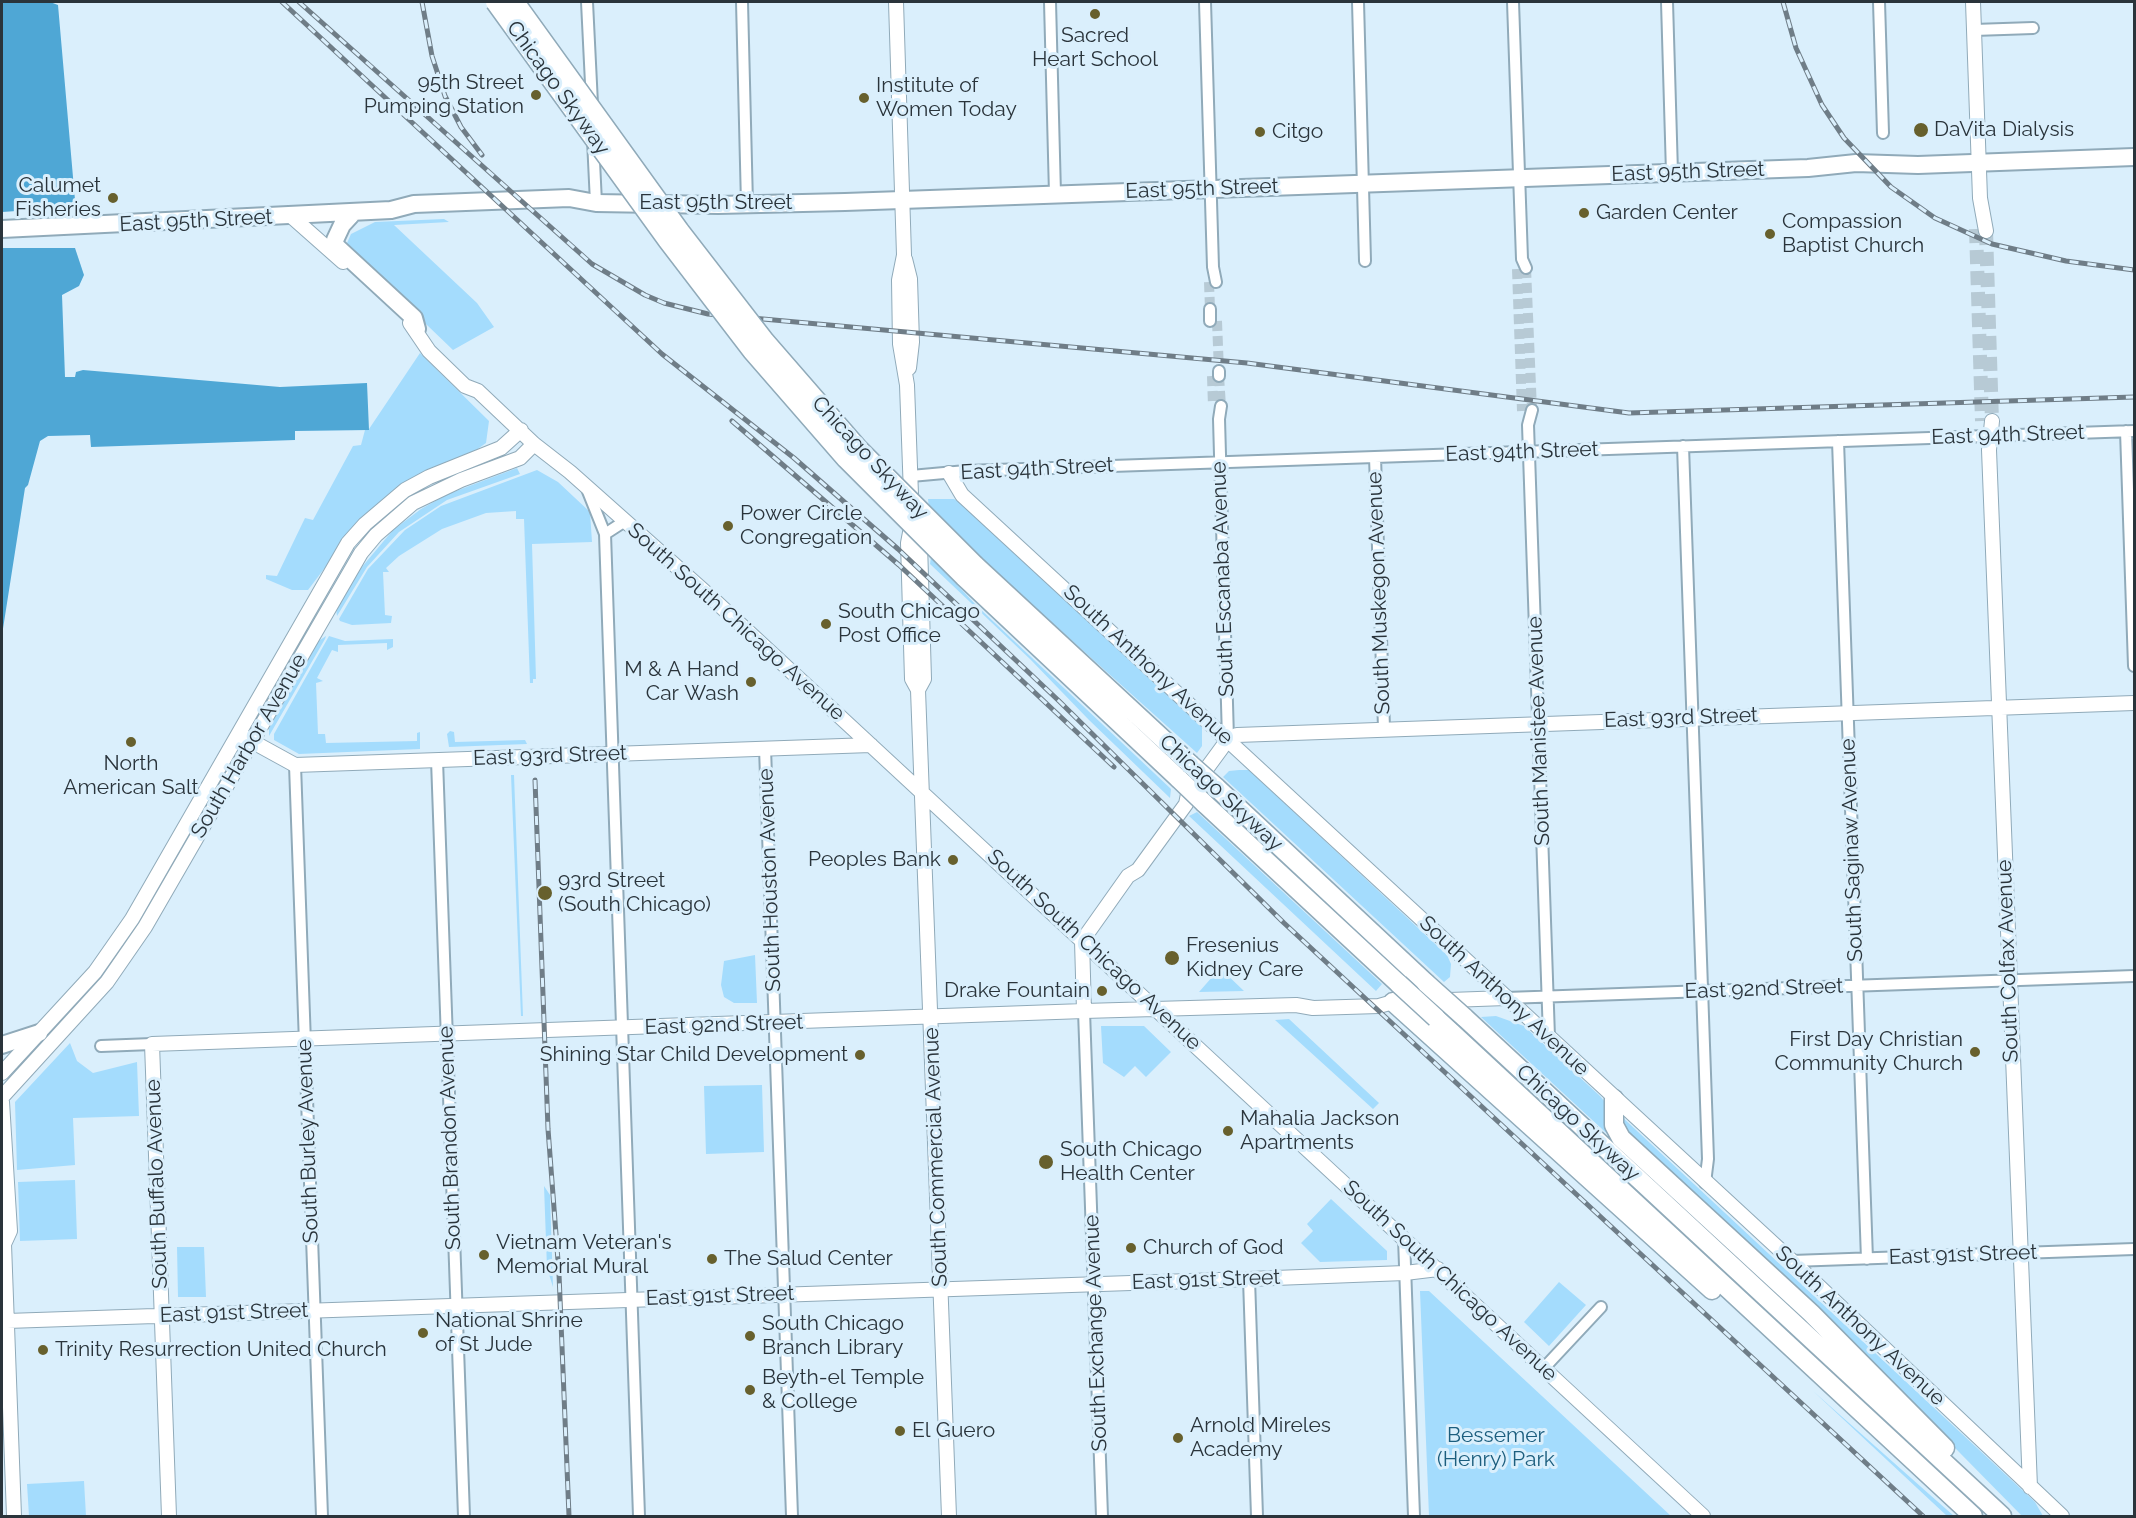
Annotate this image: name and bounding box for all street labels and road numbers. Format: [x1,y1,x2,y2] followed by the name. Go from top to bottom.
[501,16,615,160] street label: Chicago Skyway
[1611,157,1765,187] street label: East 95th Street
[1125,174,1279,204] street label: East 95th Street
[639,190,793,216] street label: East 95th Street
[119,204,273,238] street label: East 95th Street
[806,391,934,525] street label: Chicago Skyway
[1931,420,2085,450] street label: East 94th Street
[1445,437,1599,467] street label: East 94th Street
[960,452,1114,486] street label: East 94th Street
[1206,461,1240,697] street label: South Escanaba Avenue
[1362,471,1396,715] street label: South Muskegon Avenue
[622,518,850,726] street label: South South Chicago Avenue
[1058,580,1238,750] street label: South Anthony Avenue
[1522,616,1556,846] street label: South Manistee Avenue
[186,649,312,843] street label: South Harbor Avenue
[1604,703,1758,733] street label: East 93rd Street
[1154,729,1288,857] street label: Chicago Skyway
[1836,738,1868,962] street label: South Saginaw Avenue
[473,741,627,771] street label: East 93rd Street
[754,768,786,992] street label: South Houston Avenue
[982,844,1206,1056] street label: South South Chicago Avenue
[1992,859,2024,1063] street label: South Colfax Avenue
[1414,911,1594,1081] street label: South Anthony Avenue
[1684,974,1844,1004] street label: East 92nd Street
[644,1010,804,1040] street label: East 92nd Street
[433,1026,467,1250] street label: South Brandon Avenue
[919,1027,953,1287] street label: South Commercial Avenue
[292,1038,324,1244] street label: South Burley Avenue
[1511,1059,1645,1187] street label: Chicago Skyway
[141,1079,173,1289] street label: South Buffalo Avenue
[1338,1175,1562,1387] street label: South South Chicago Avenue
[1079,1214,1113,1452] street label: South Exchange Avenue
[1888,1240,2038,1270] street label: East 91st Street
[1770,1241,1950,1411] street label: South Anthony Avenue
[1131,1265,1281,1295] street label: East 91st Street
[645,1281,795,1311] street label: East 91st Street
[159,1298,309,1328] street label: East 91st Street

